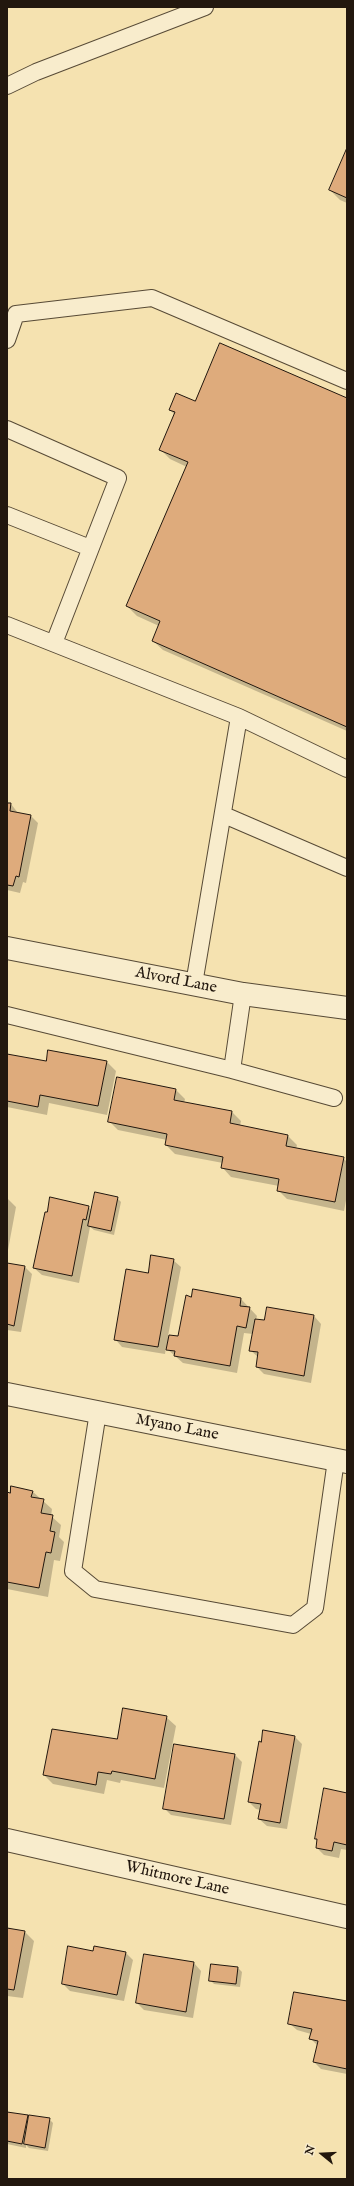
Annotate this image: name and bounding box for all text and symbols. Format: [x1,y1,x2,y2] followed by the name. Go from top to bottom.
[134,964,218,998] street label: Alvord Lane
[134,1411,220,1445] street label: Myano Lane
[123,1858,231,1900] street label: Whitmore Lane
[302,2134,342,2174] north arrow
[302,2144,319,2157] text: N

